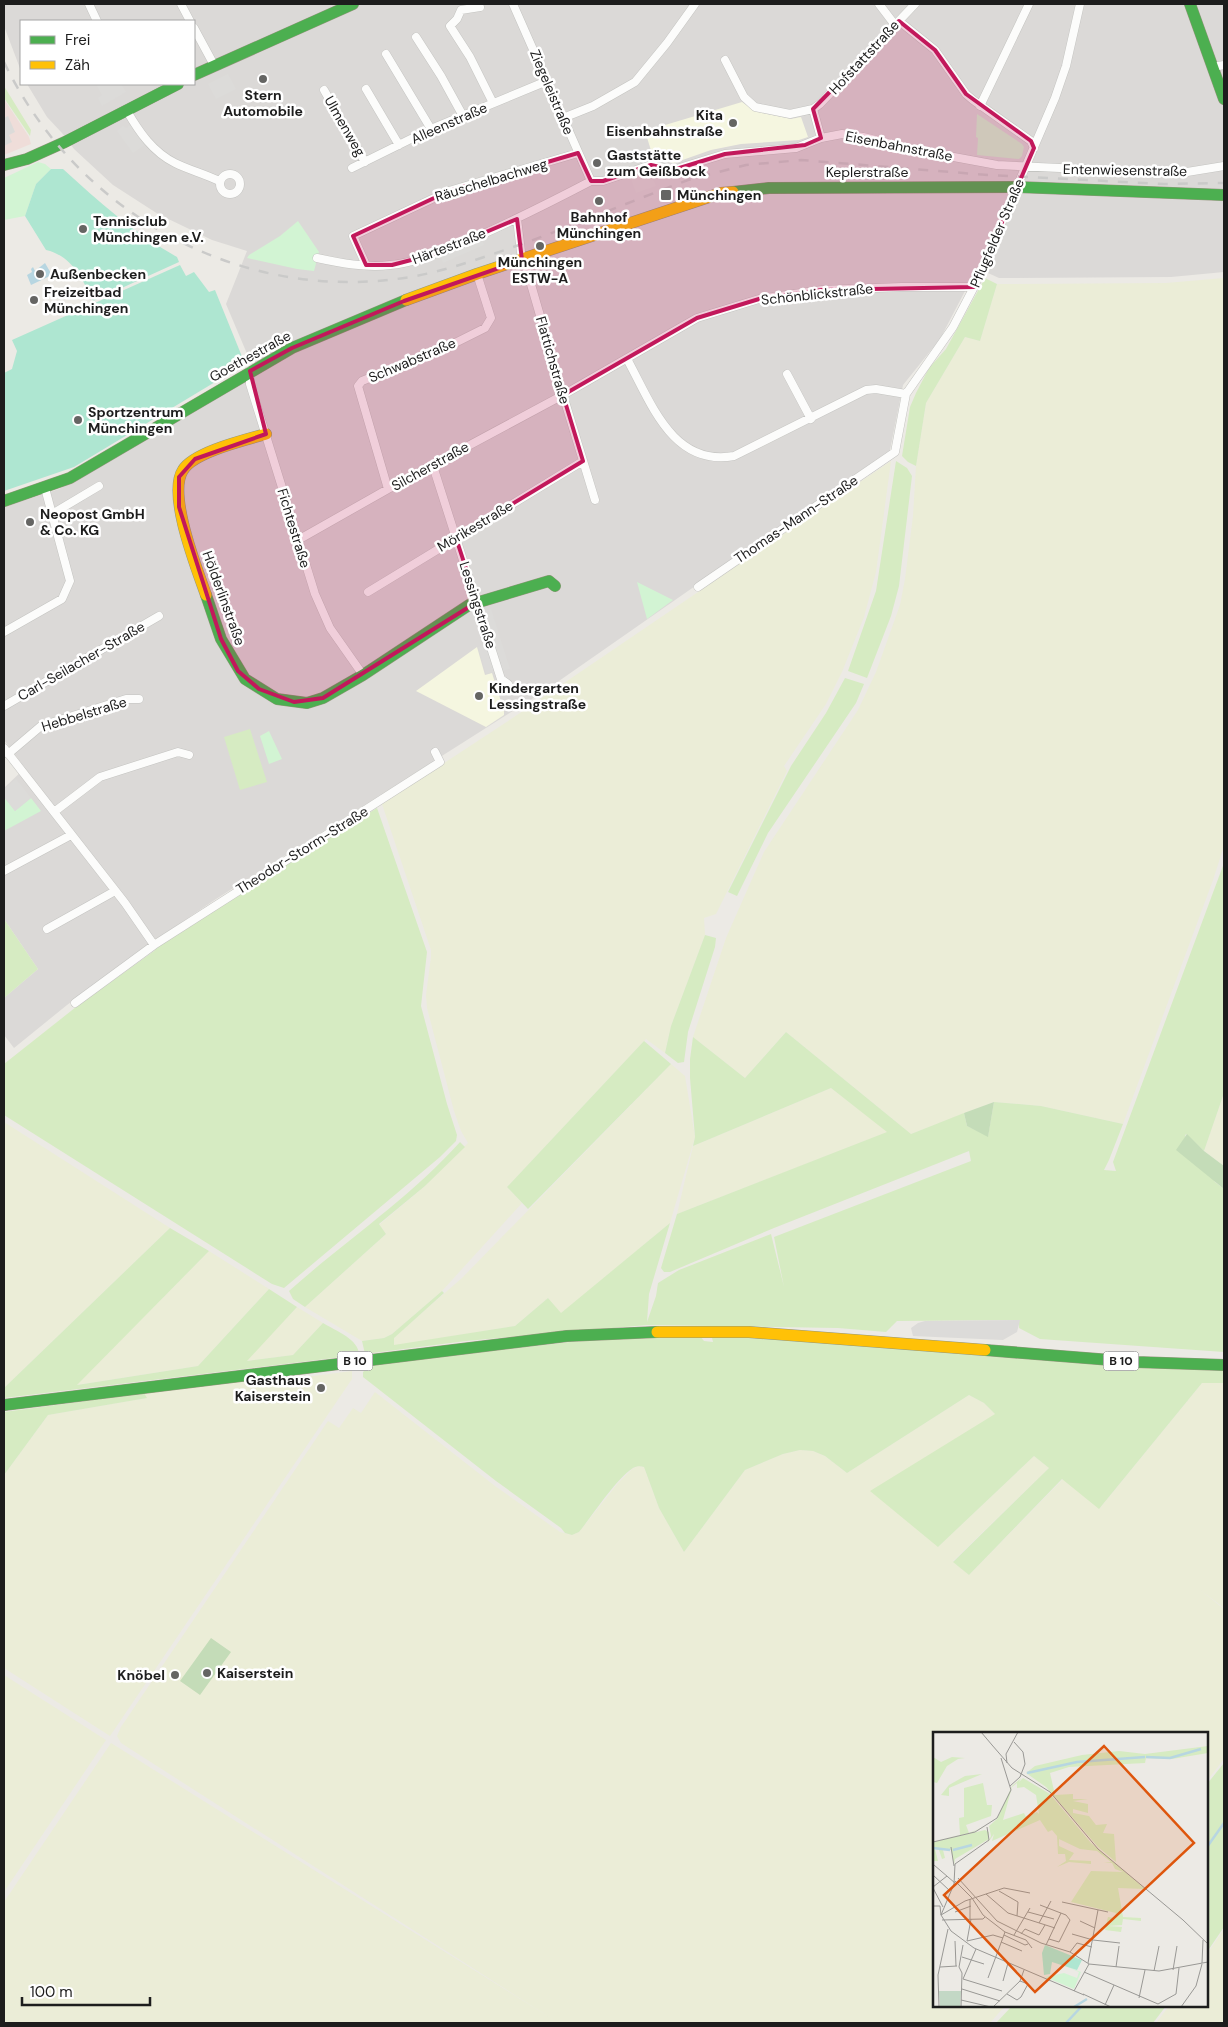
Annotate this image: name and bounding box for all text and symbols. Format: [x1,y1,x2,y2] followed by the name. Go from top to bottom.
[825,16,903,98] street label: Hofstattstraße
[20,20,195,85] legend
[65,30,90,50] text: Frei
[526,47,578,137] street label: Ziegeleistraße
[65,55,90,75] text: Zäh
[257,73,269,85] marker: Stern Automobile
[223,86,303,120] place label: Stern Automobile
[320,93,370,160] street label: Ulmenweg
[408,98,490,148] street label: Alleenstraße
[606,106,723,140] place label: Kita Eisenbahnstraße
[727,117,739,129] marker: Kita Eisenbahnstraße
[844,127,954,165] street label: Eisenbahnstraße
[607,146,706,180] place label: Gaststätte zum Geißbock
[433,154,550,206] street label: Räuschelbachweg
[591,157,603,169] marker: Gaststätte zum Geißbock
[1063,160,1187,180] street label: Entenwiesenstraße
[826,163,908,181] street label: Keplerstraße
[966,176,1028,290] street label: Pflugfelder Straße
[677,186,761,204] place label: Münchingen
[659,188,673,202] marker: Münchingen
[593,195,605,207] marker: Bahnhof Münchingen
[557,208,641,242] place label: Bahnhof Münchingen
[93,212,204,246] place label: Tennisclub Münchingen e.V.
[77,223,89,235] marker: Tennisclub Münchingen e.V.
[410,224,488,268] street label: Härtestraße
[534,240,546,252] marker: Münchingen ESTW-A
[498,253,582,287] place label: Münchingen ESTW-A
[50,265,146,283] place label: Außenbecken
[34,268,46,280] marker: Außenbecken
[760,279,874,309] street label: Schönblickstraße
[44,283,128,317] place label: Freizeitbad Münchingen
[28,294,40,306] marker: Freizeitbad Münchingen
[532,314,574,406] street label: Flattichstraße
[206,326,294,386] street label: Goethestraße
[366,334,458,386] street label: Schwabstraße
[88,403,183,437] place label: Sportzentrum Münchingen
[72,414,84,426] marker: Sportzentrum Münchingen
[388,437,472,495] street label: Silcherstraße
[731,471,861,567] street label: Thomas-Mann-Straße
[273,486,315,570] street label: Fichtestraße
[434,496,516,556] street label: Mörikestraße
[40,505,145,539] place label: Neopost GmbH & Co. KG
[24,516,36,528] marker: Neopost GmbH & Co. KG
[199,548,249,648] street label: Hölderlinstraße
[455,559,501,651] street label: Lessingstraße
[14,617,148,705] street label: Carl-Seilacher-Straße
[489,679,586,713] place label: Kindergarten Lessingstraße
[473,690,485,702] marker: Kindergarten Lessingstraße
[39,693,129,735] street label: Hebbelstraße
[233,802,371,898] street label: Theodor-Storm-Straße
[338,1352,372,1370] road number: B 10
[1104,1352,1138,1370] road number: B 10
[235,1371,311,1405] place label: Gasthaus Kaiserstein
[315,1382,327,1394] marker: Gasthaus Kaiserstein
[217,1664,293,1682] place label: Kaiserstein
[117,1666,165,1684] place label: Knöbel
[201,1667,213,1679] marker: Kaiserstein
[169,1669,181,1681] marker: Knöbel
[933,1732,1208,2007] inset map
[22,1974,150,2006] scale bar
[30,1982,73,2002] text: 100 m

